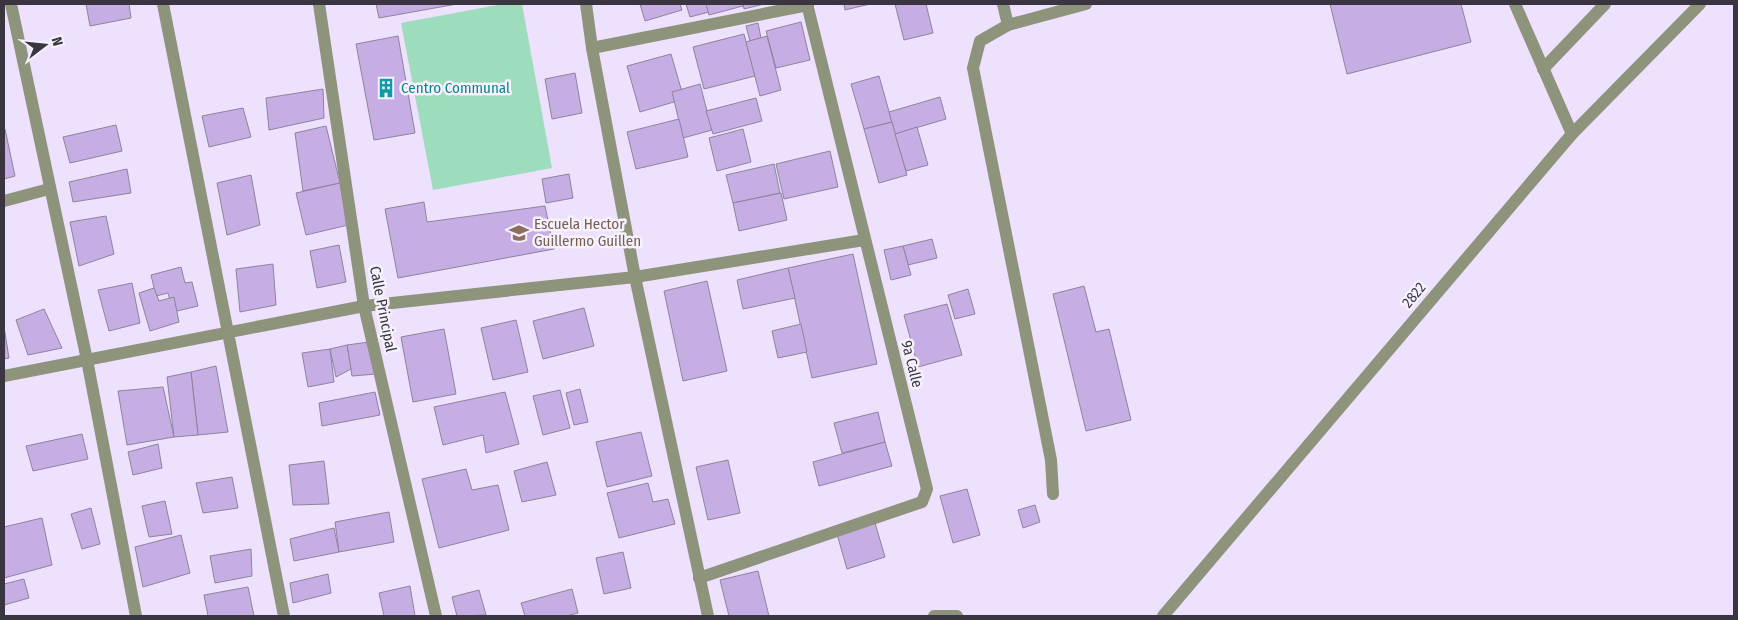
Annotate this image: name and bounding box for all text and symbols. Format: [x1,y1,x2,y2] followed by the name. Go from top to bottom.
[20,20,70,70] north arrow
[48,35,66,48] text: N
[375,77,397,99] building icon: Centro Communal
[401,79,510,97] place label: Centro Communal
[534,215,641,250] place label: Escuela Hector Guillermo Guillen
[508,222,530,244] school or university icon: Escuela Hector Guillermo Guillen
[366,265,400,354] street label: Calle Principal
[1398,278,1430,311] street label: 2822
[897,339,927,389] street label: 9a Calle

